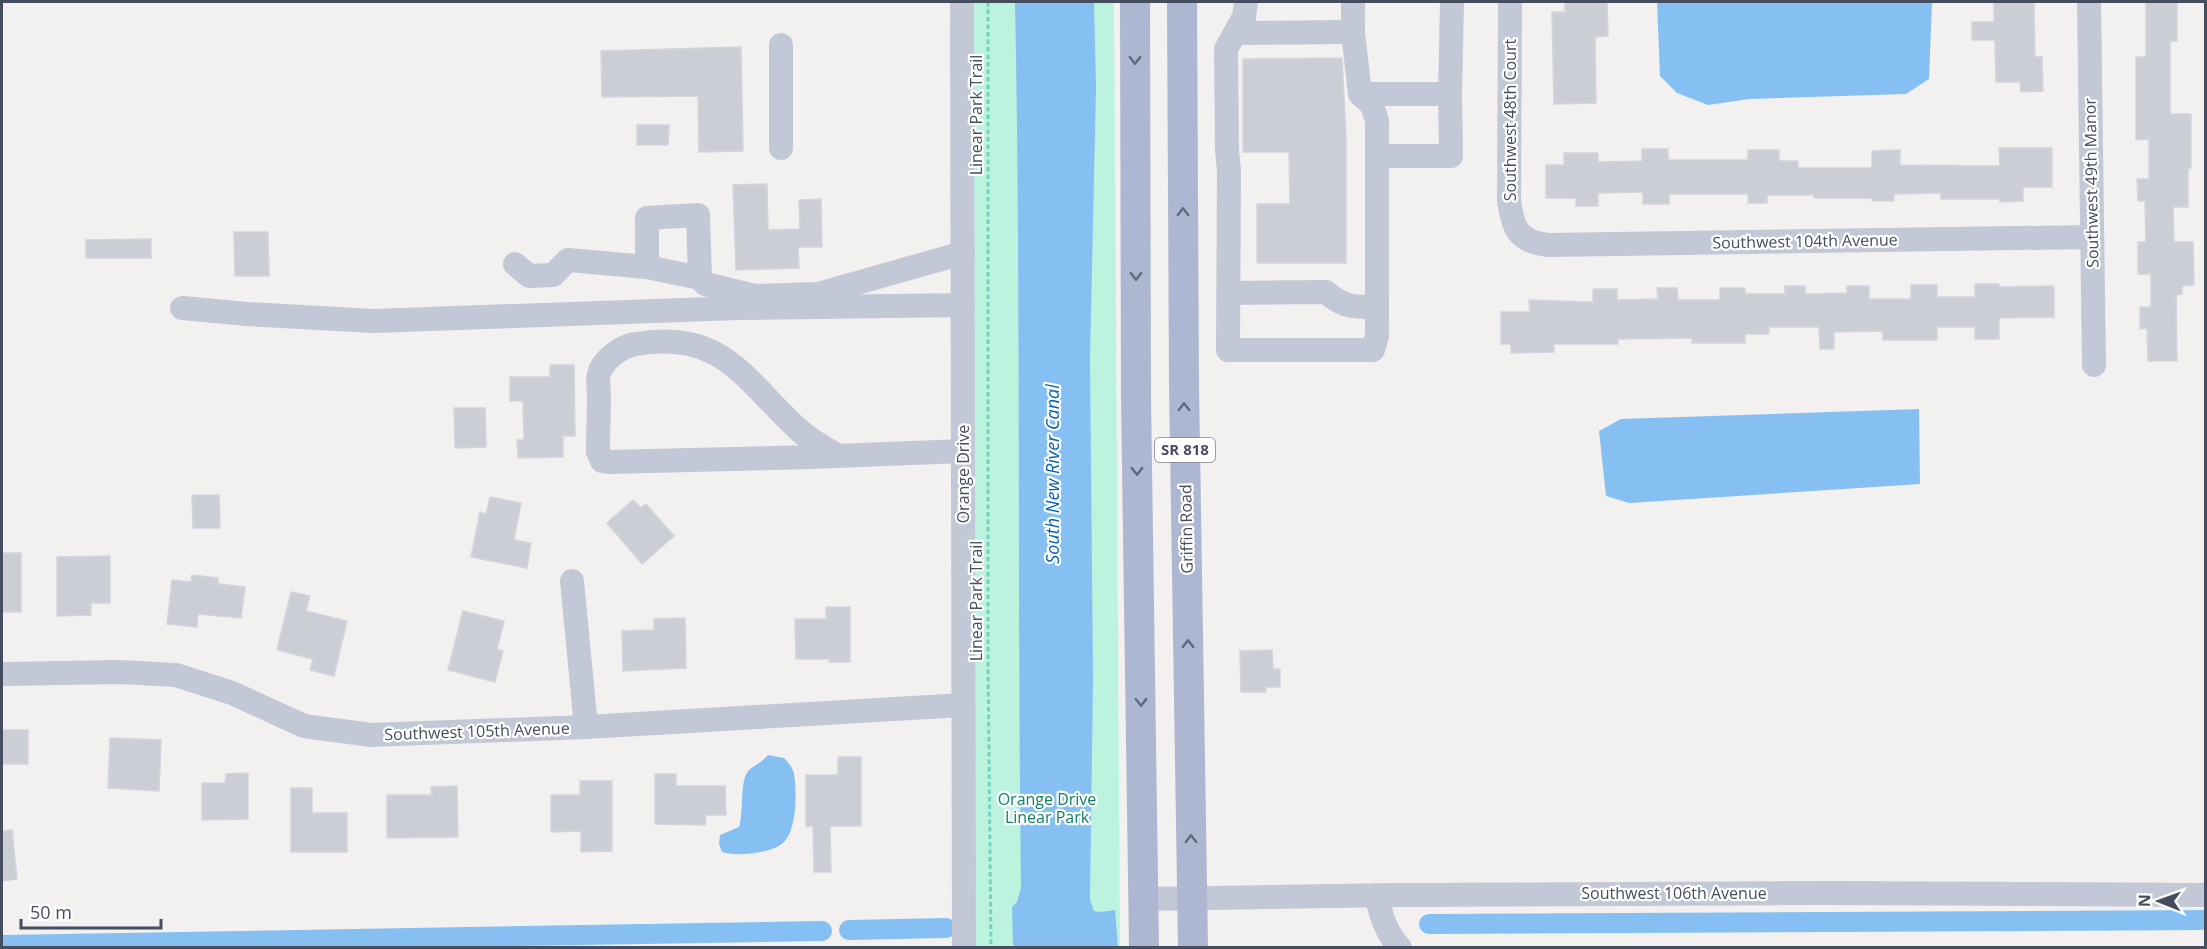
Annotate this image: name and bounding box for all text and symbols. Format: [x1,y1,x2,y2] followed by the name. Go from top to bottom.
[1499,39,1521,201] street label: Southwest 48th Court
[965,55,987,175] street label: Linear Park Trail
[1129,55,1141,64] one-way arrow
[2079,97,2103,268] street label: Southwest 49th Manor
[1177,208,1189,217] one-way arrow
[1712,228,1898,254] street label: Southwest 104th Avenue
[1130,271,1142,280] one-way arrow
[1040,384,1064,564] water label: South New River Canal
[1178,403,1190,412] one-way arrow
[952,425,974,523] street label: Orange Drive
[1155,438,1215,462] road number: SR 818
[1131,466,1144,475] one-way arrow
[1174,484,1198,574] street label: Griffin Road
[965,541,987,661] street label: Linear Park Trail
[1182,640,1194,649] one-way arrow
[1134,697,1147,706] one-way arrow
[384,717,570,745] street label: Southwest 105th Avenue
[998,788,1096,828] park label: Orange Drive Linear Park
[1185,835,1198,844] one-way arrow
[2129,871,2189,931] north arrow
[1581,882,1767,904] street label: Southwest 106th Avenue
[21,892,160,930] scale bar
[2133,894,2155,907] text: N
[30,900,72,924] text: 50 m

